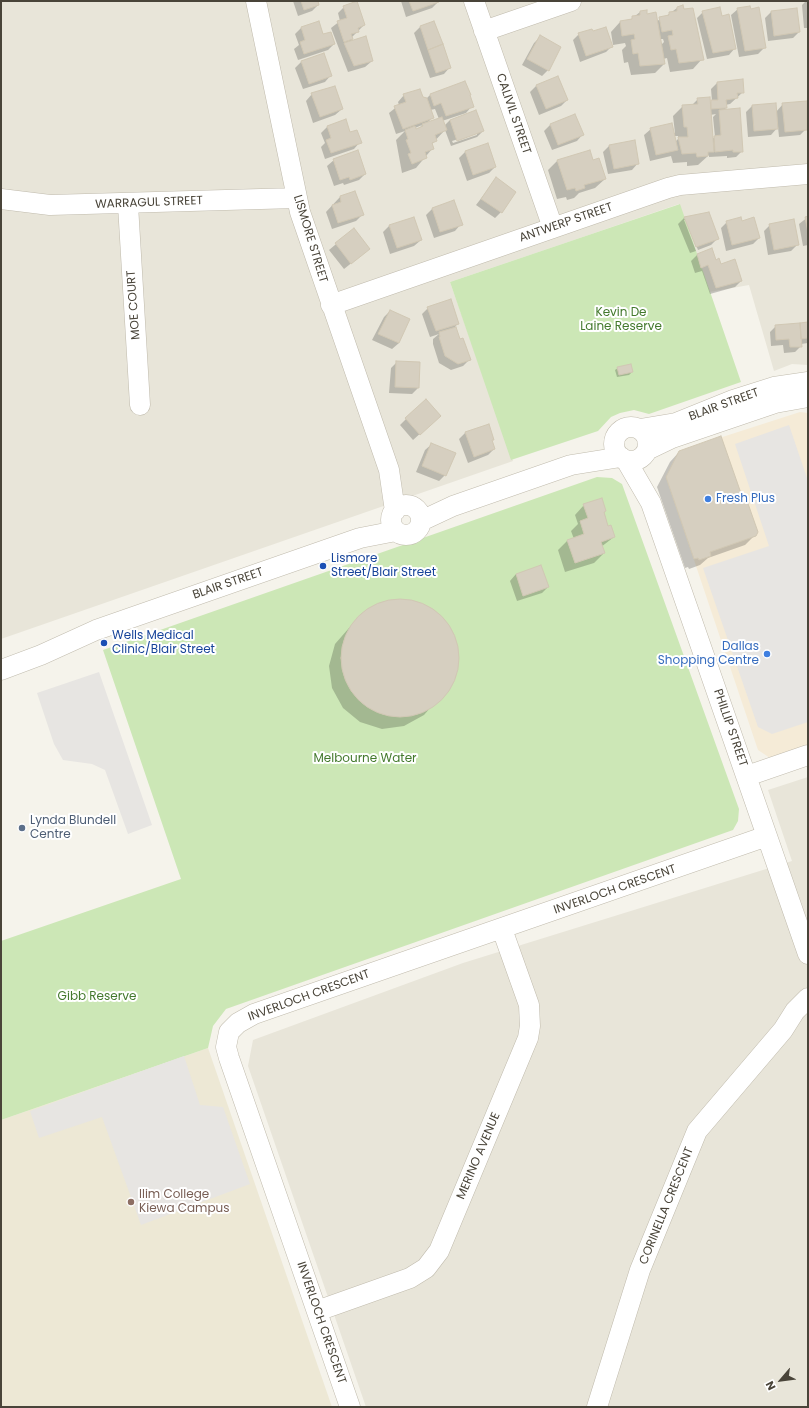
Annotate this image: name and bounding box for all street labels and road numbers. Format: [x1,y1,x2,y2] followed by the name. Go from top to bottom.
[492,72,534,156] street label: CALIVIL STREET
[290,193,330,285] street label: LISMORE STREET
[95,194,203,212] street label: WARRAGUL STREET
[517,200,615,246] street label: ANTWERP STREET
[124,270,144,340] street label: MOE COURT
[687,386,761,424] street label: BLAIR STREET
[191,565,265,603] street label: BLAIR STREET
[710,687,750,769] street label: PHILLIP STREET
[552,862,678,918] street label: INVERLOCH CRESCENT
[246,967,372,1025] street label: INVERLOCH CRESCENT
[454,1110,504,1202] street label: MERINO AVENUE
[637,1145,697,1267] street label: CORINELLA CRESCENT
[293,1260,349,1386] street label: INVERLOCH CRESCENT

